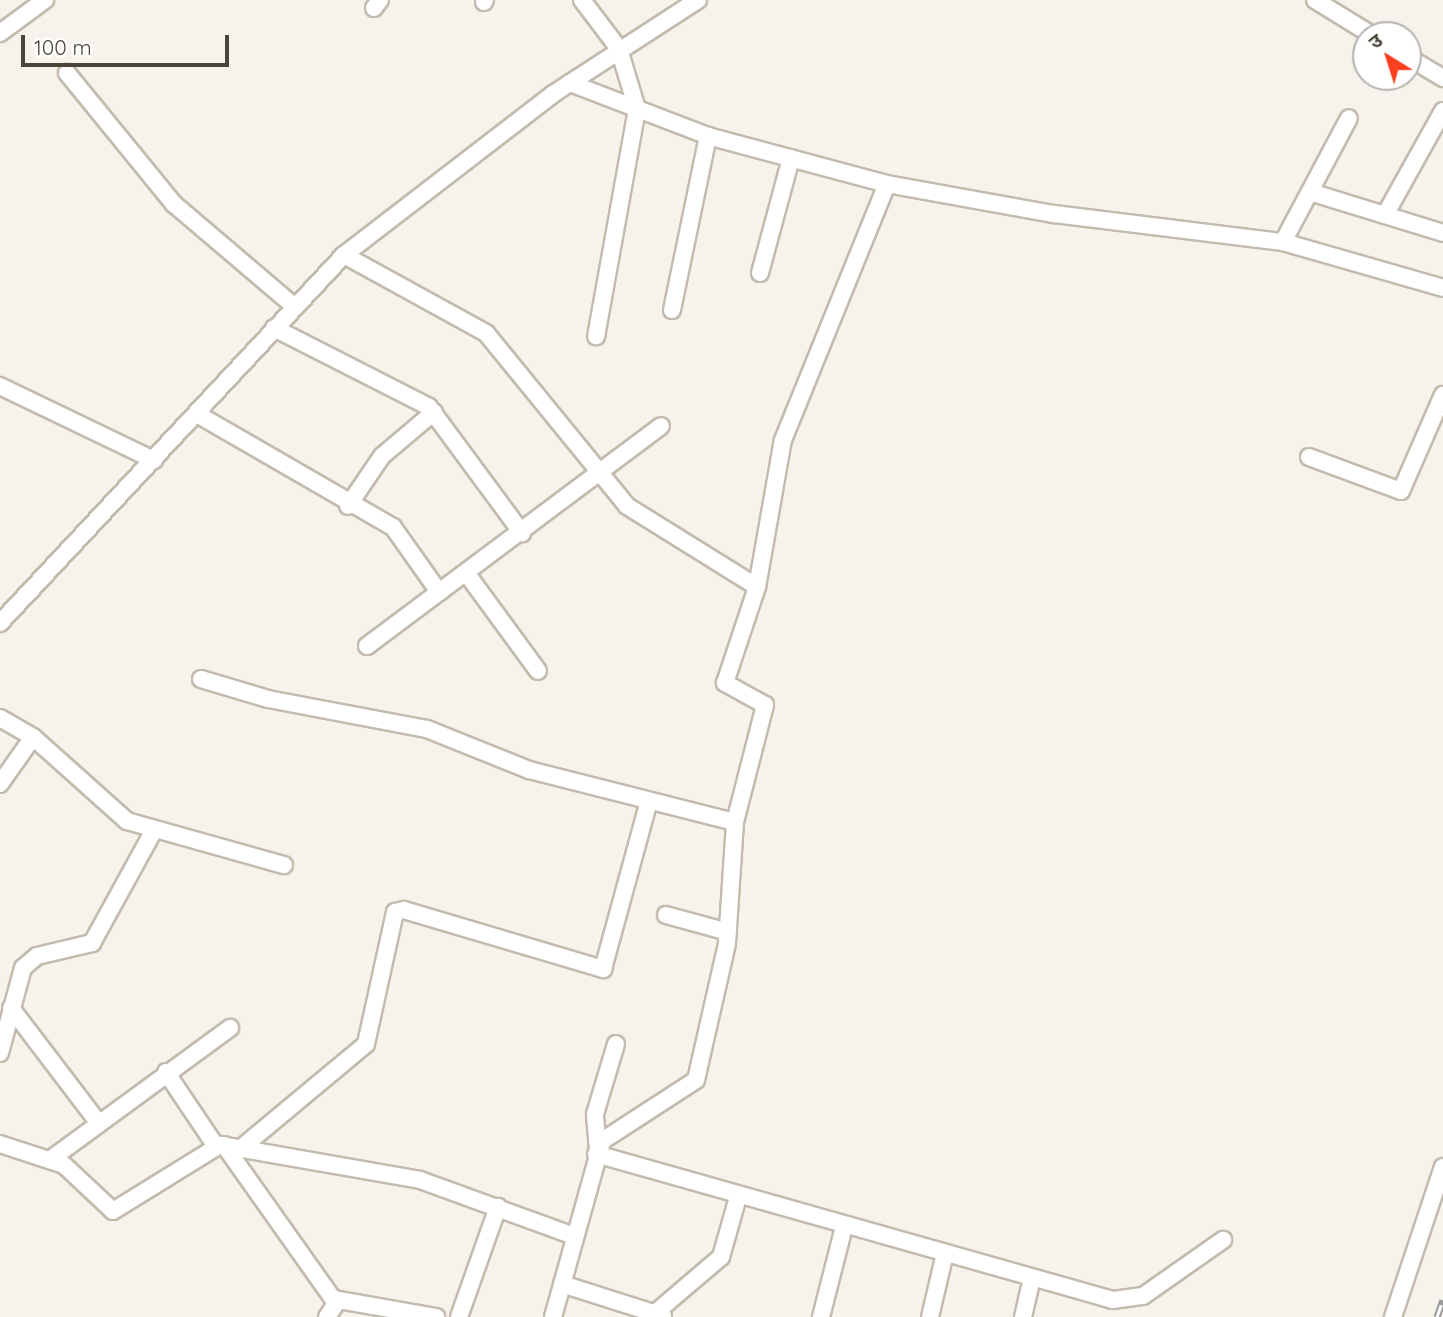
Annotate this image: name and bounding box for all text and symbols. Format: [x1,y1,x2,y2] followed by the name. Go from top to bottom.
[24,21,233,65] scale bar
[1352,21,1422,91] north arrow
[1364,28,1387,54] text: उ
[34,34,92,60] text: 100 m

